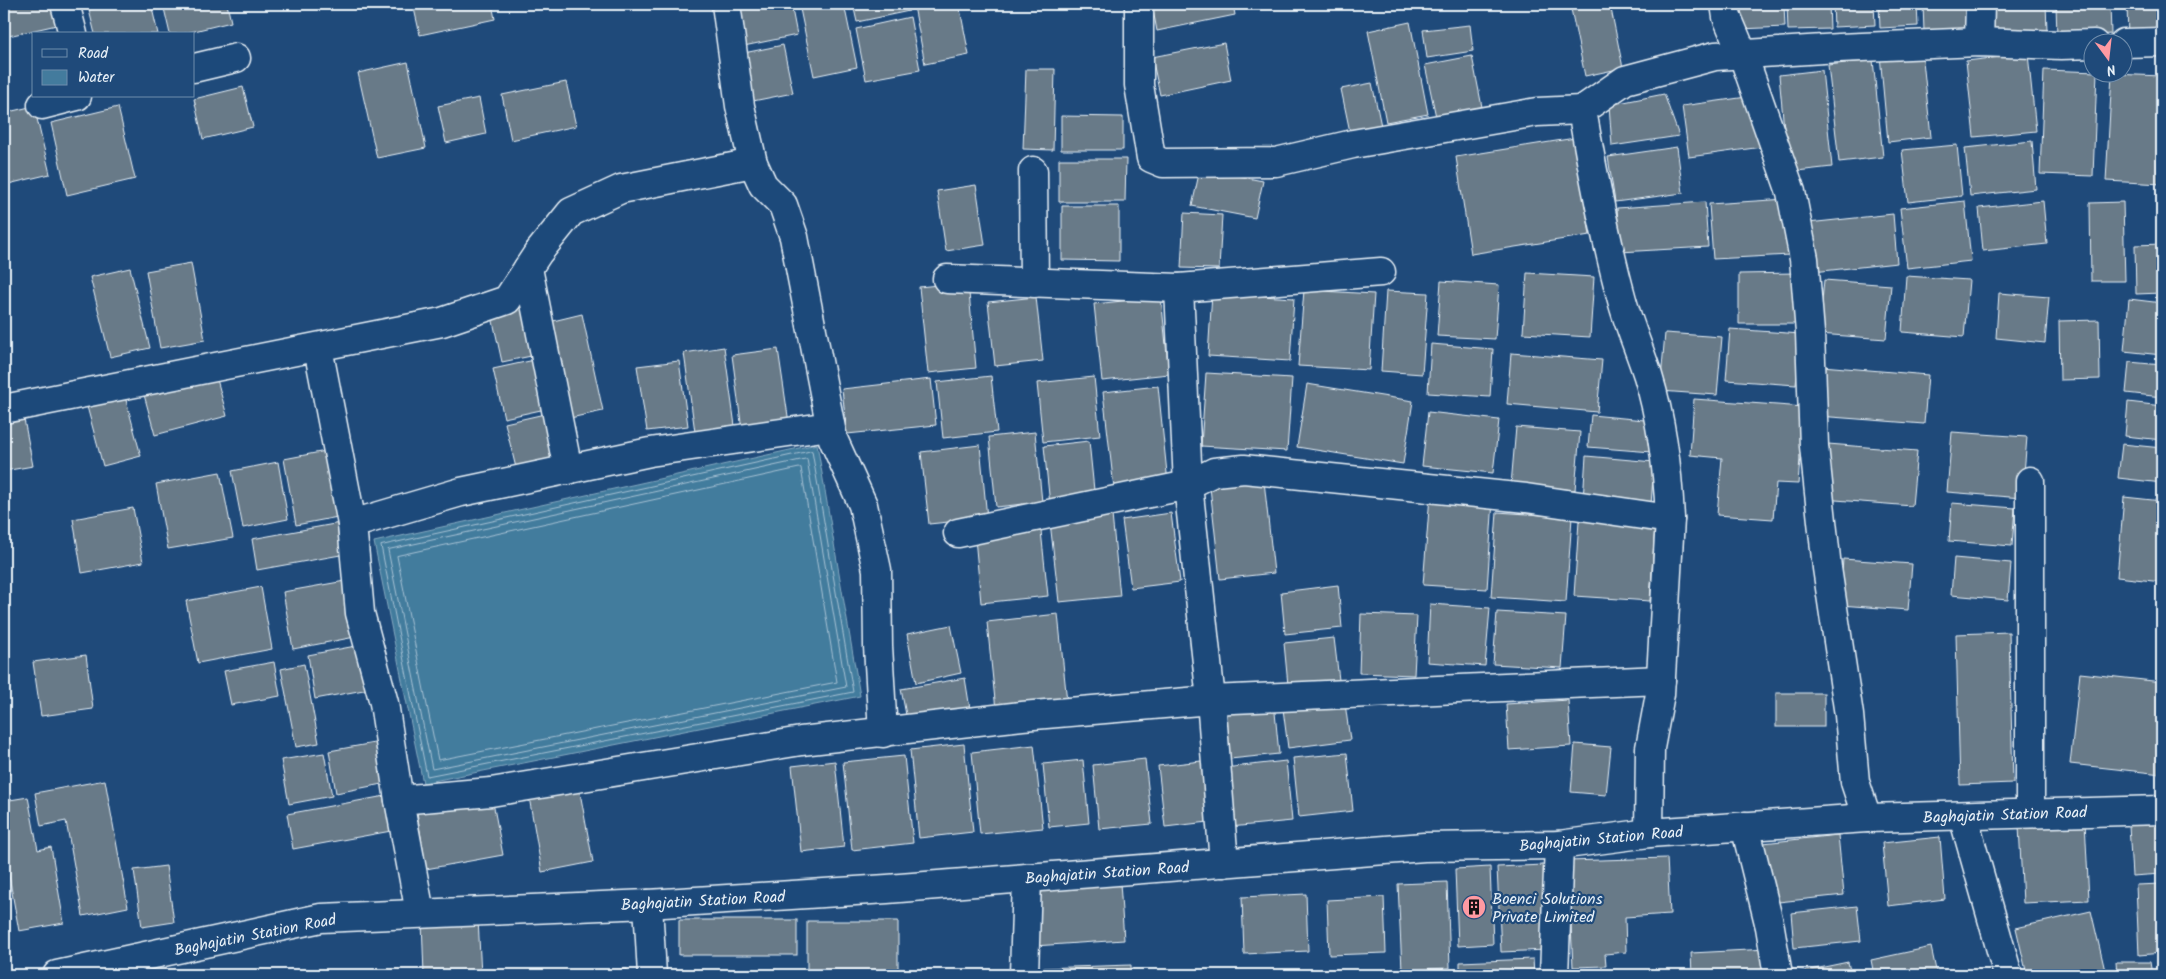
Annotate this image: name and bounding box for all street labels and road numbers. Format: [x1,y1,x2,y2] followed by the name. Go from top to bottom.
[1922,800,2089,831] street label: Baghajatin Station Road
[1518,820,1685,859] street label: Baghajatin Station Road
[1024,855,1191,892] street label: Baghajatin Station Road
[620,885,787,918] street label: Baghajatin Station Road
[172,907,339,963] street label: Baghajatin Station Road

